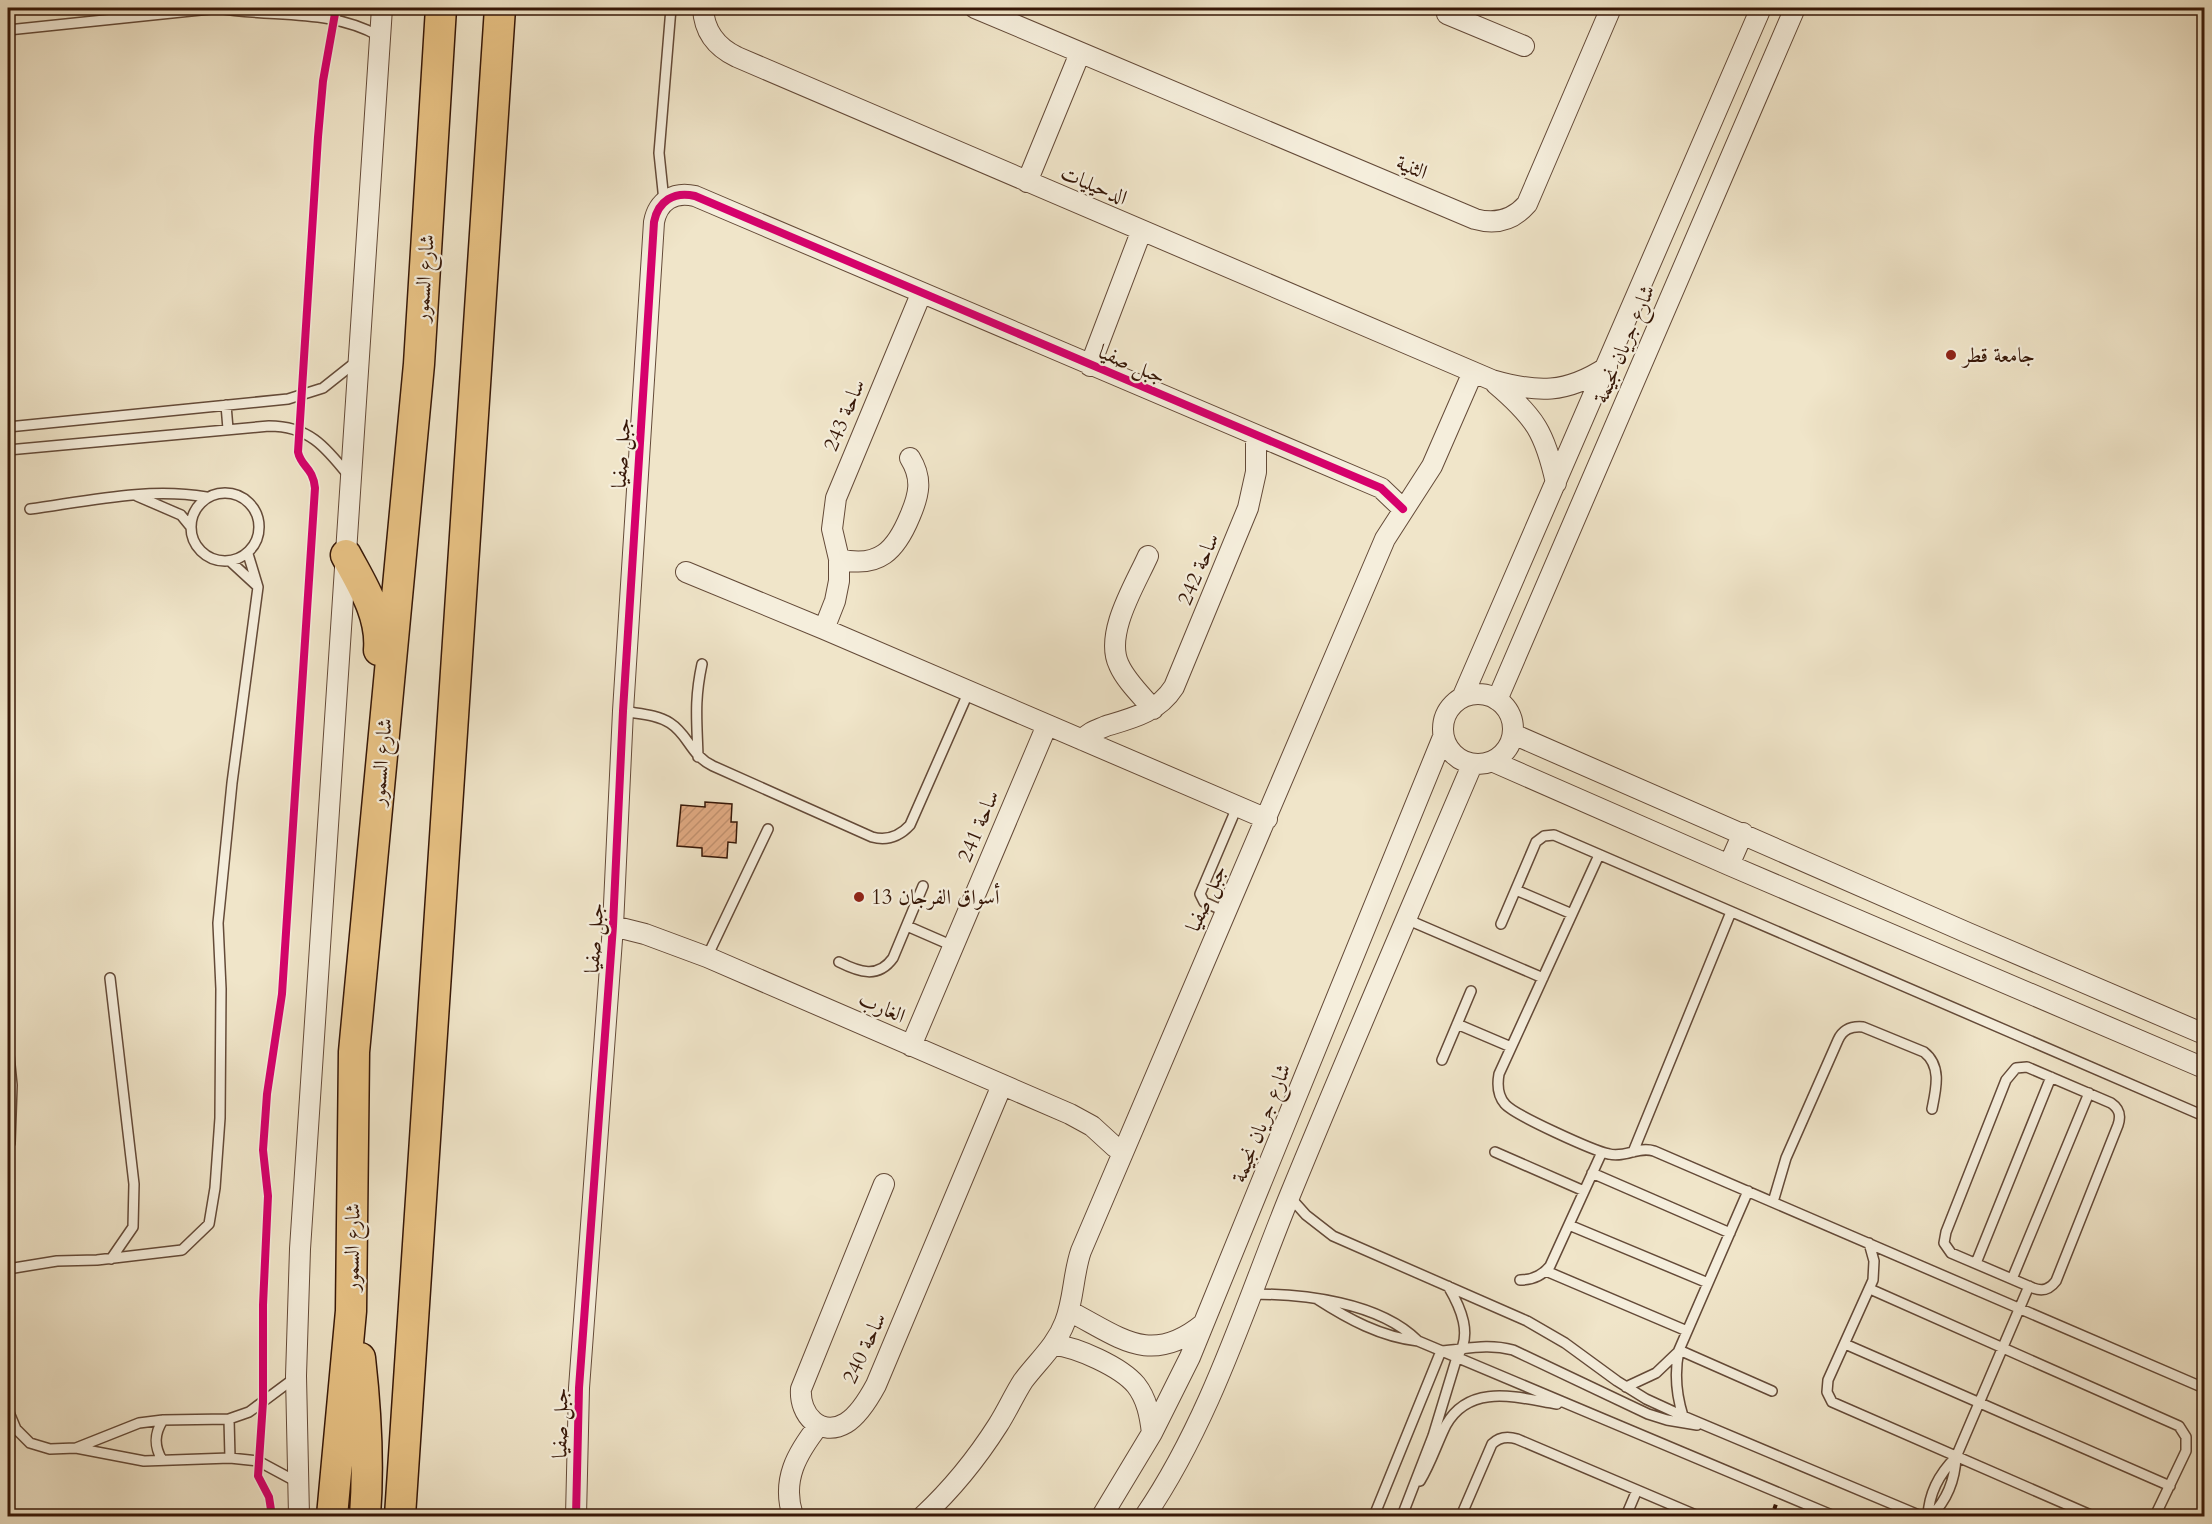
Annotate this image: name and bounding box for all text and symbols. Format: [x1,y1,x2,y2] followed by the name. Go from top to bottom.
[1392,148,1432,187] street label: الثنية
[1056,158,1132,213] street label: الدحيليات
[407,233,445,325] street label: شارع السمور
[1587,281,1665,409] street label: شارع جريان نجيمة
[1094,337,1170,392] street label: جبل صفيا
[1961,341,2035,370] place label: جامعة قطر
[1944,348,1958,362] marker: جامعة قطر
[816,375,873,456] street label: ساحة 243
[605,417,638,489] street label: جبل صفيا
[1170,529,1227,610] street label: ساحة 242
[363,717,403,809] street label: شارع السمور
[950,786,1007,867] street label: ساحة 241
[1179,860,1234,936] street label: جبل صفيا
[871,882,1000,912] place label: أسواق الفرجان 13
[852,890,866,904] marker: أسواق الفرجان 13
[578,902,611,974] street label: جبل صفيا
[854,984,910,1031] street label: الغارب
[1224,1059,1301,1188] street label: شارع جريان نجيمة
[337,1203,371,1293] street label: شارع السمور
[835,1308,894,1388] street label: ساحة 240
[545,1387,576,1459] street label: جبل صفيا

